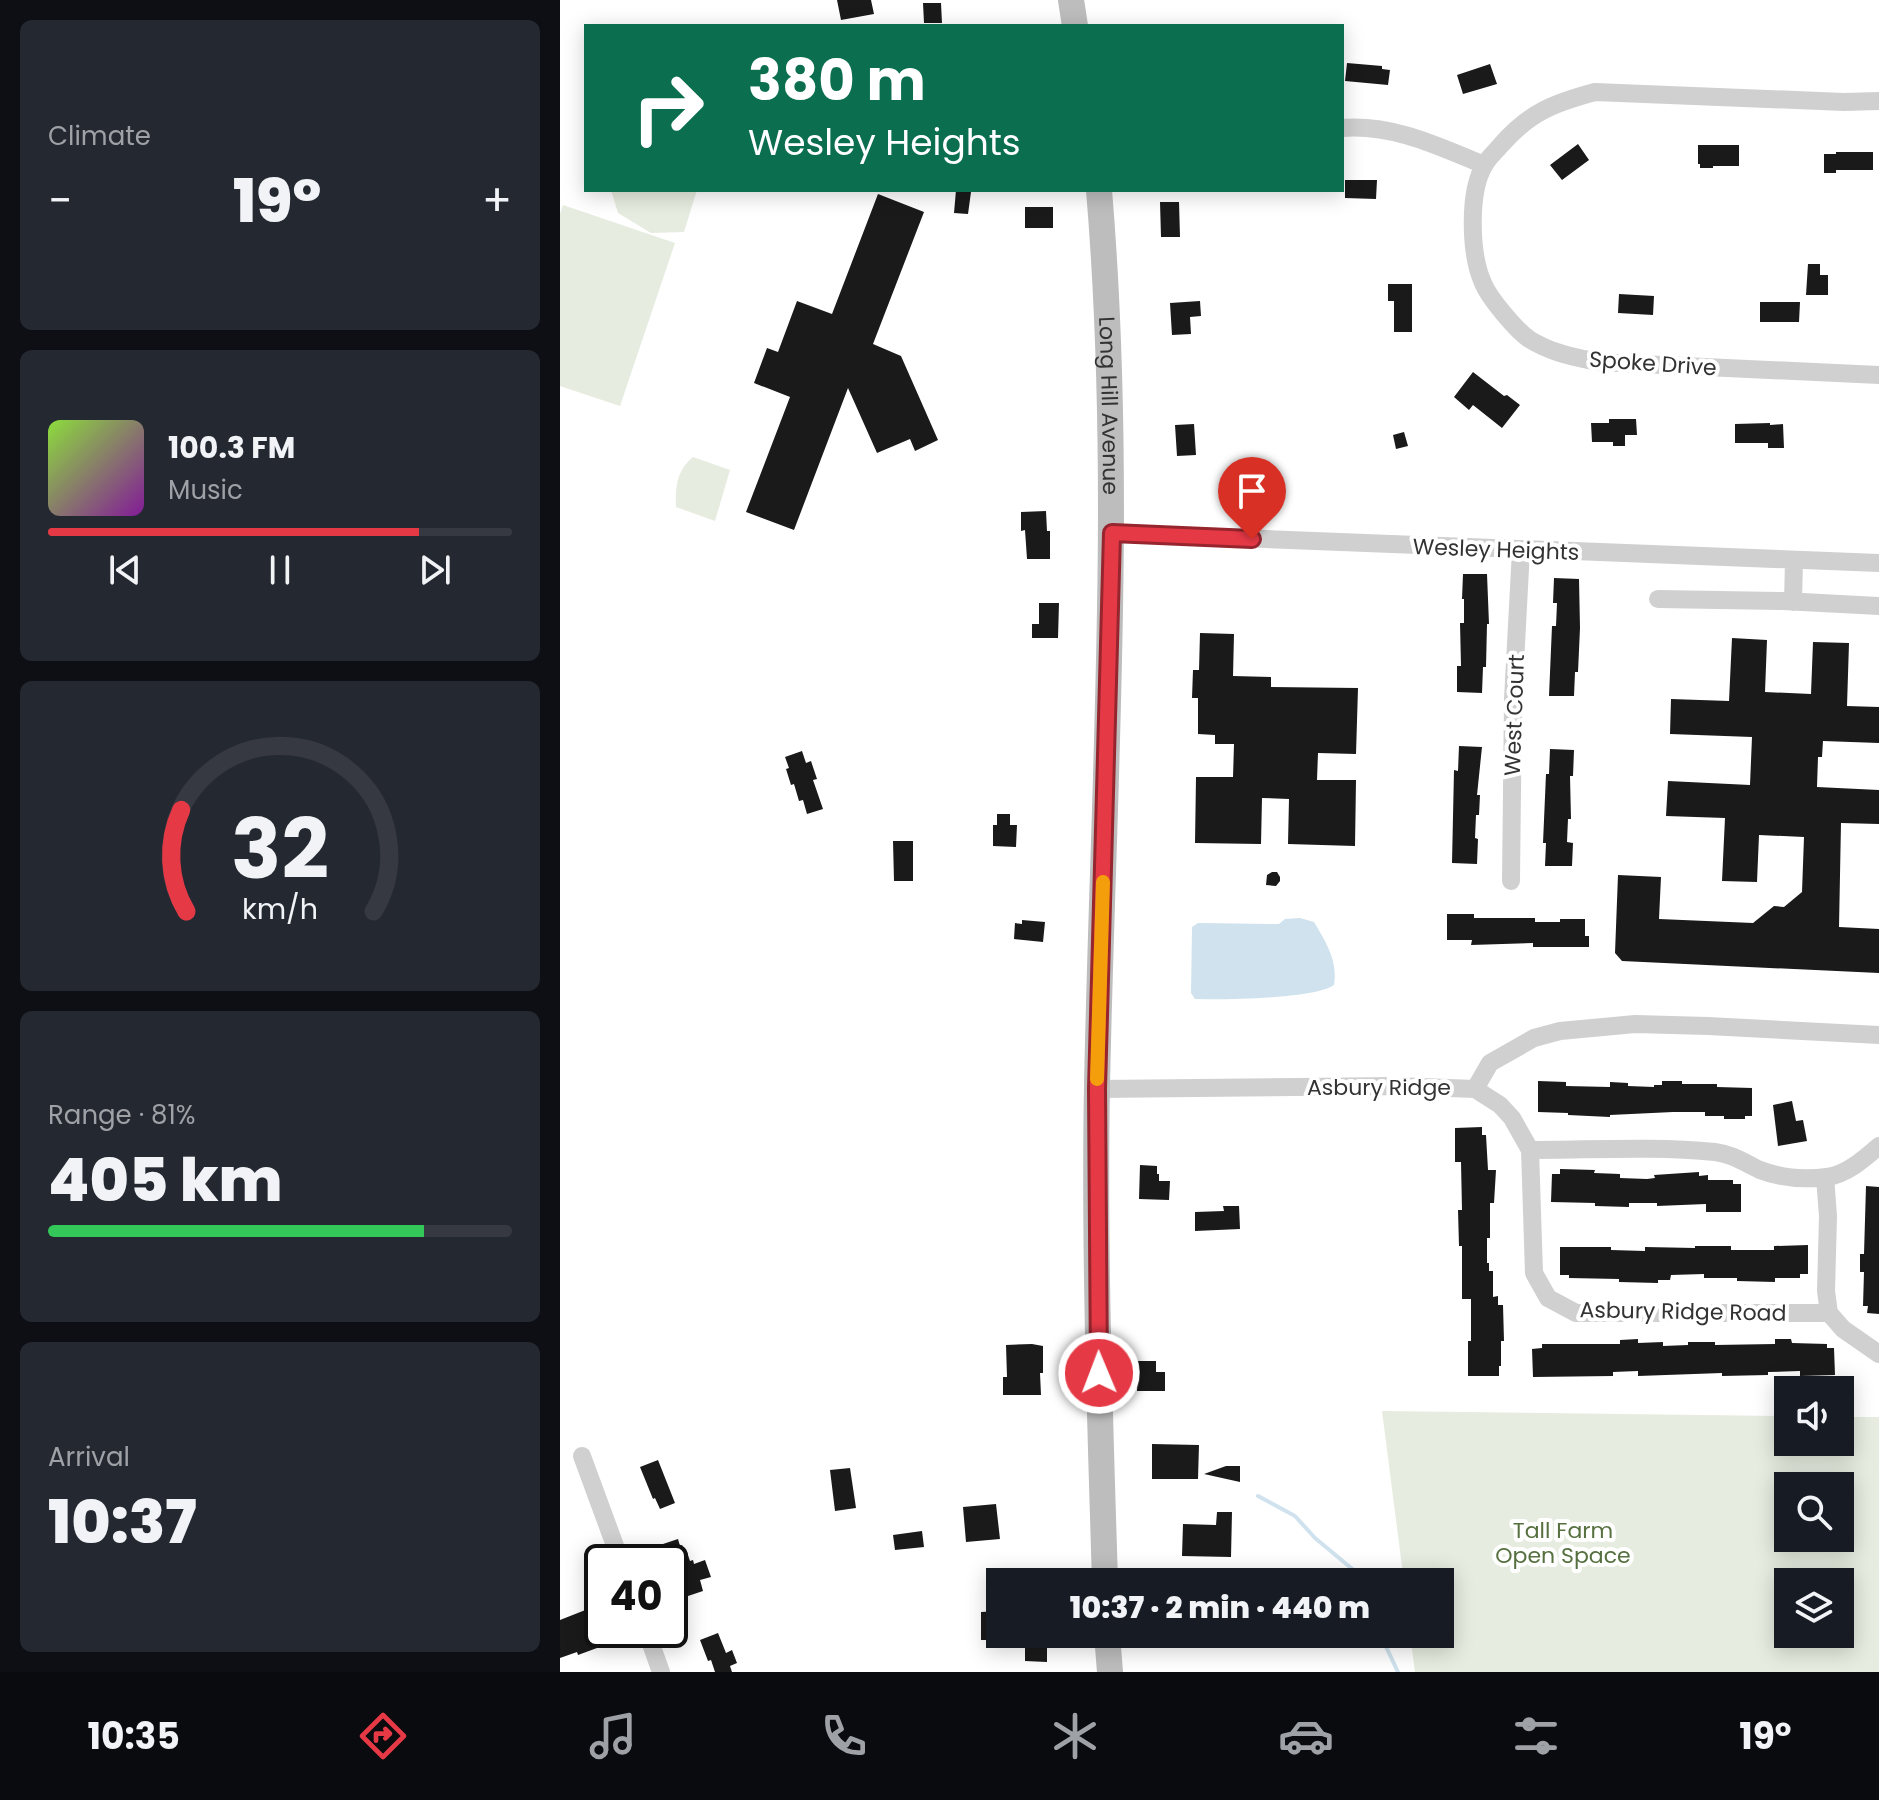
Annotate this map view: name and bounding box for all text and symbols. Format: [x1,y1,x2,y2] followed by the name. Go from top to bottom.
[748,41,926,120] text: 380 m
[616,56,720,160] icon: right
[748,117,1021,168] text: Wesley Heights
[48,118,151,154] text: Climate
[233,159,321,243] text: 19°
[48,170,72,231] text: −
[482,170,512,231] text: +
[1091,316,1126,495] street label: Long Hill Avenue
[1588,344,1718,383] street label: Spoke Drive
[168,426,295,469] text: 100.3 FM
[1218,457,1286,539] pin
[1230,469,1274,513] icon: arrive
[168,472,243,508] text: Music
[1412,531,1580,568] street label: Wesley Heights
[103,548,147,592] icon: previous
[258,548,302,592] icon: pause
[413,548,457,592] icon: next
[1497,654,1532,776] street label: West Court
[231,791,329,907] text: 32
[242,889,318,929] text: km/h
[1307,1072,1451,1103] street label: Asbury Ridge
[48,1097,196,1133] text: Range · 81%
[48,1138,282,1222] text: 405 km
[1579,1294,1787,1329] street label: Asbury Ridge Road
[1057,1331,1141,1415] position arrow
[1774,1376,1854,1648] map controls
[1774,1376,1854,1456] button: sound
[48,1439,130,1475] text: Arrival
[1774,1472,1854,1552] button: search
[48,1480,197,1564] text: 10:37
[1495,1515,1631,1571] park label: Tall Farm Open Space
[584,1544,688,1648] speed limit sign: 40
[1774,1568,1854,1648] button: layers
[1070,1586,1370,1629] text: 10:37 · 2 min · 440 m
[355,1708,411,1764] icon: directions
[585,1708,641,1764] icon: music
[816,1708,872,1764] icon: phone
[1047,1708,1103,1764] icon: climate
[1278,1708,1334,1764] icon: car
[1508,1708,1564,1764] icon: filters
[87,1711,180,1762] text: 10:35
[1739,1711,1792,1762] text: 19°

